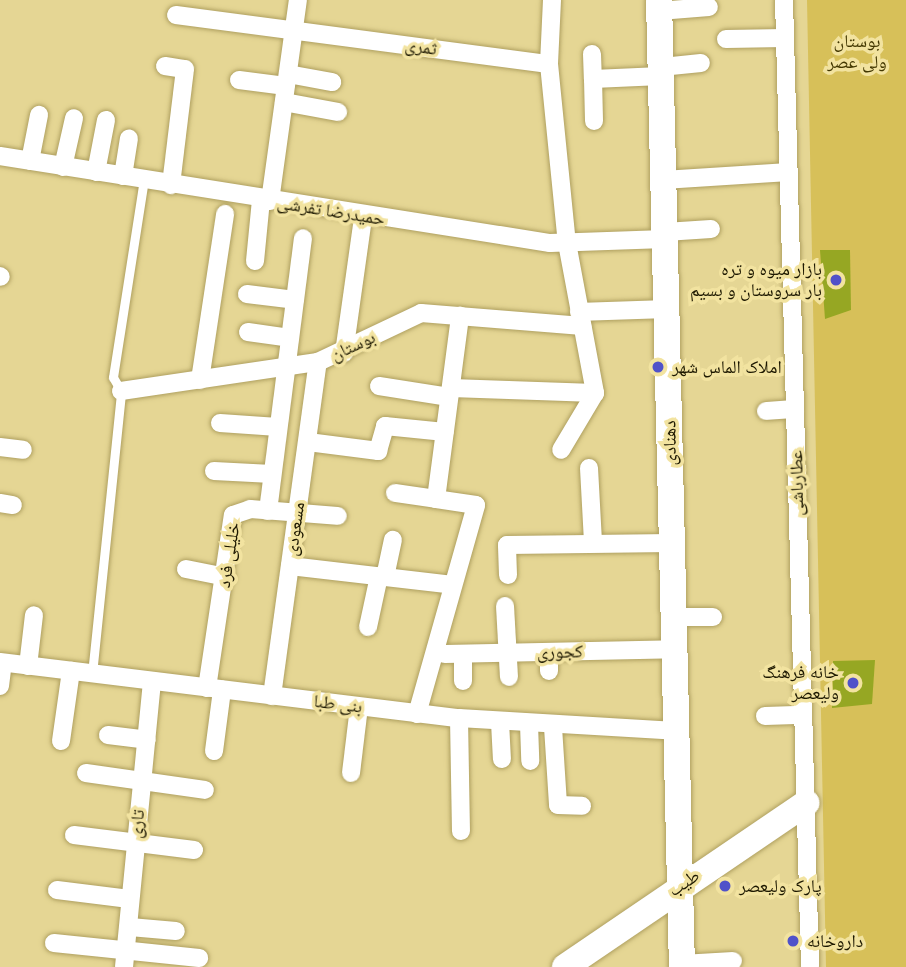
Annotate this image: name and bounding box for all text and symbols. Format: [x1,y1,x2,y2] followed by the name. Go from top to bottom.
[827,31,887,74] park label: بوستان ولی عصر
[404,34,438,60] street label: ثمری
[276,192,386,230] street label: حمیدرضا تفرشی
[690,259,822,302] place label: بازار میوه و تره بار سروستان و بسیم
[828,272,844,288] marker: بازار میوه و تره بار سروستان و بسیم
[327,326,379,366] street label: بوستان
[672,356,782,378] place label: املاک الماس شهر
[650,359,666,375] marker: املاک الماس شهر
[659,420,681,466] street label: دهنادی
[786,450,808,516] street label: عطارباشی
[281,500,309,558] street label: مسعودی
[213,521,245,589] street label: خلیلی فرد
[537,641,583,663] street label: کجوری
[762,662,839,704] place label: خانه فرهنگ ولیعصر
[845,675,861,691] marker: خانه فرهنگ ولیعصر
[313,690,363,718] street label: بنی طبا
[125,809,149,839] street label: تاری
[664,865,704,901] street label: طیب
[739,875,822,897] place label: پارک ولیعصر
[717,878,733,894] marker: پارک ولیعصر
[807,930,863,952] place label: داروخانه
[785,933,801,949] marker: داروخانه

